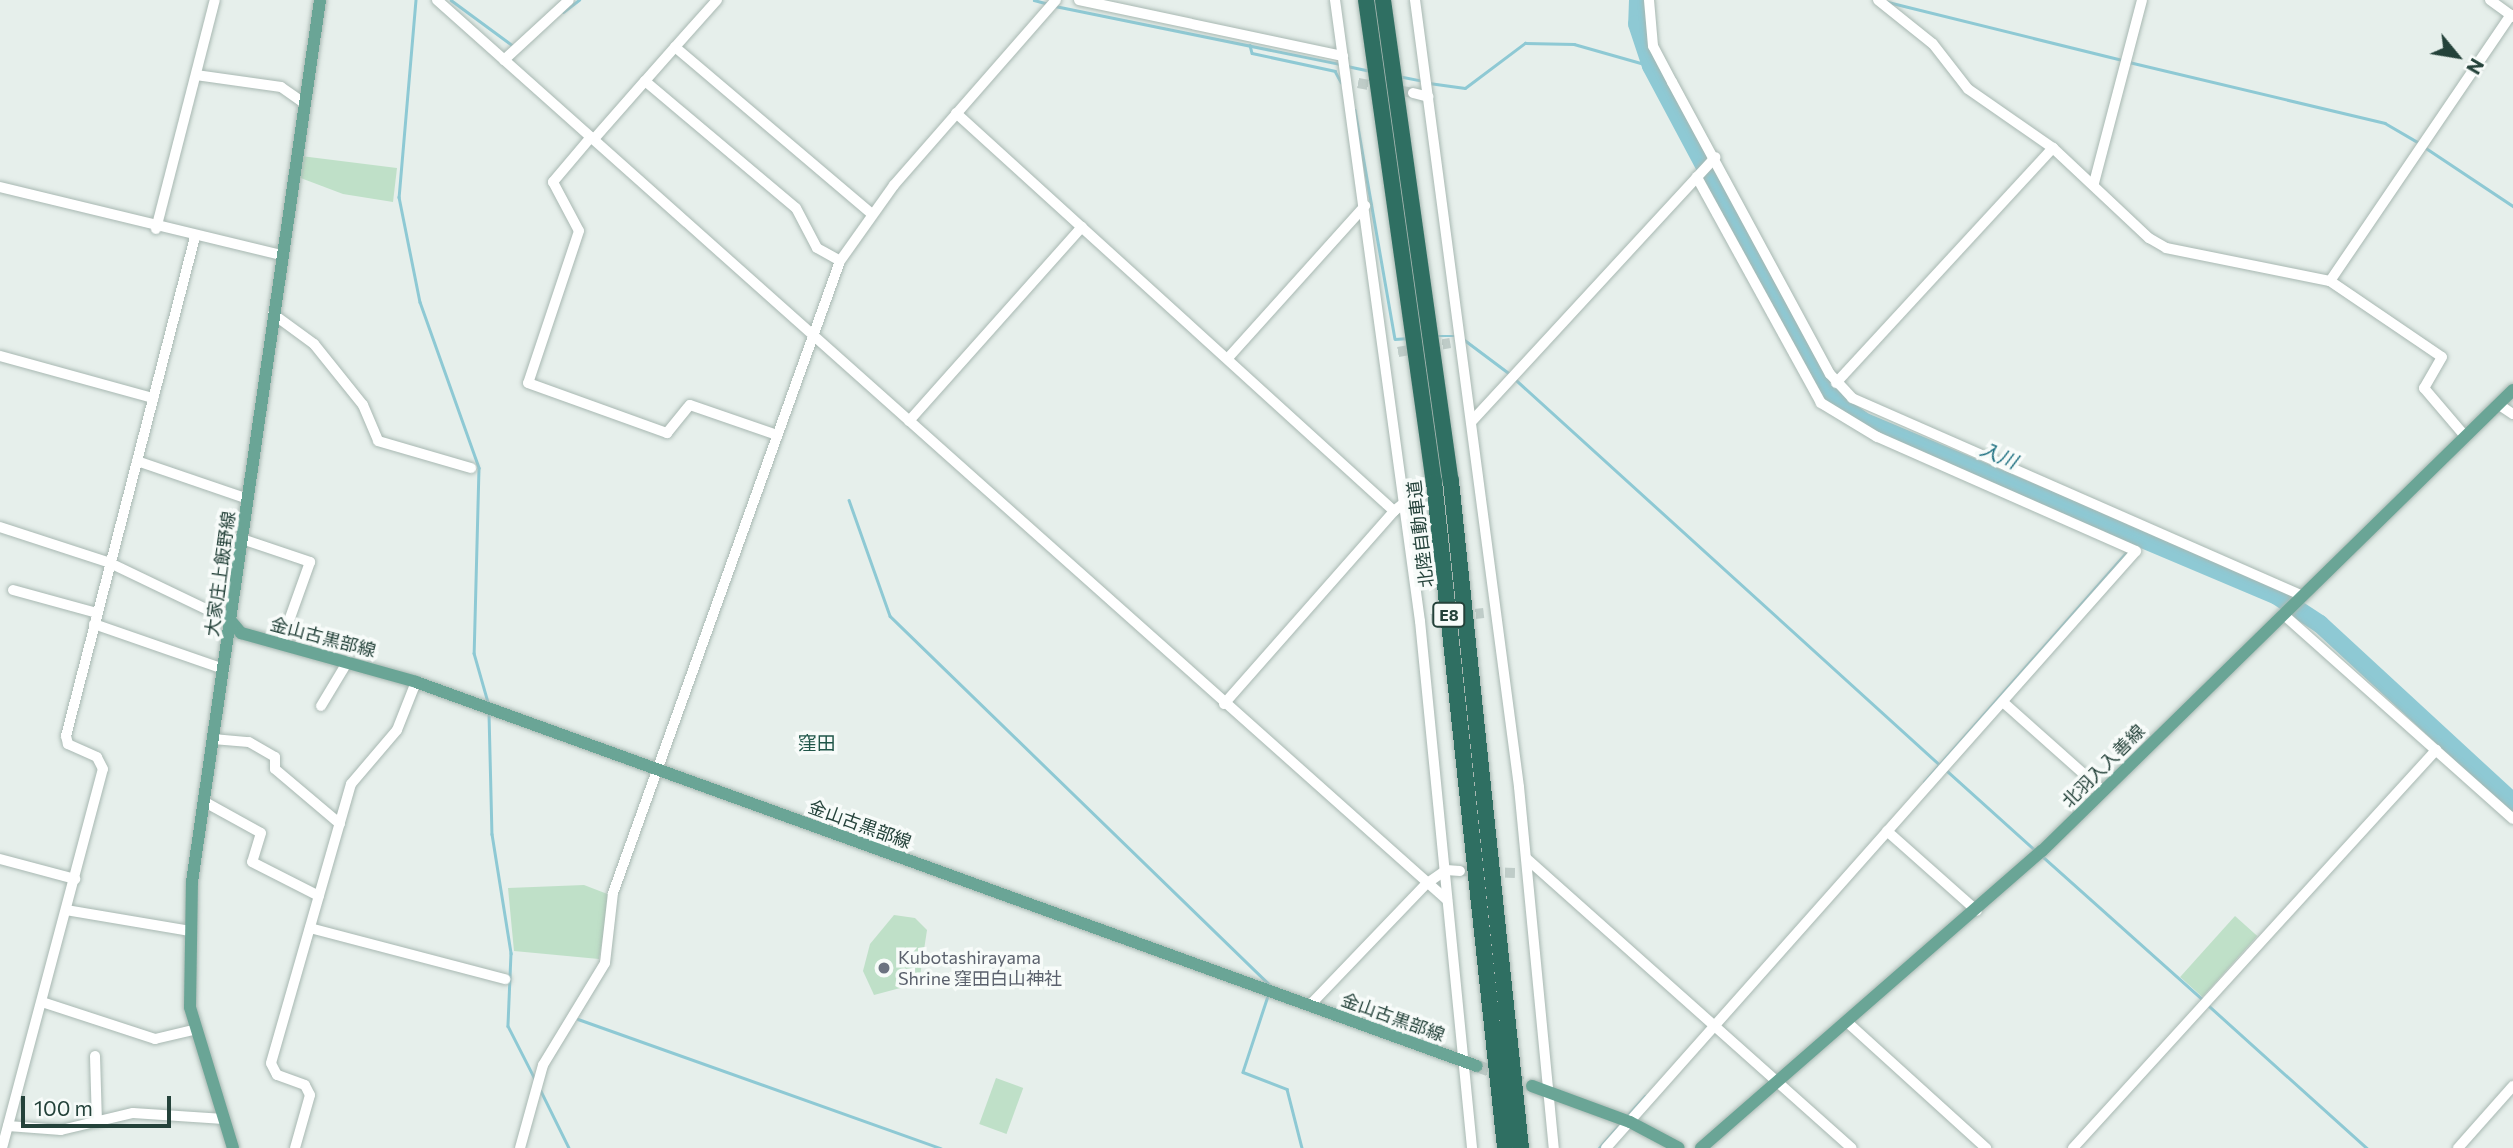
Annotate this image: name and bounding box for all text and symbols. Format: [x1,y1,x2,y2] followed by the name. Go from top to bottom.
[2422,21,2492,91] north arrow
[2462,55,2489,79] text: N
[1977,437,2021,473] water label: 入川
[1403,479,1437,589] street label: 北陸自動車道
[201,510,239,638] street label: 大家庄上飯野線
[1432,602,1466,628] road number: E8
[268,613,378,661] street label: 金山古黒部線
[2057,720,2149,812] street label: 北羽入入善線
[798,732,836,754] district label: 窪田
[806,795,914,853] street label: 金山古黒部線
[898,947,1062,990] place label: Kubotashirayama Shrine 窪田白山神社
[876,960,892,976] marker: Kubotashirayama Shrine 窪田白山神社
[1339,988,1447,1046] street label: 金山古黒部線
[24,1082,175,1126] scale bar
[34,1095,93,1120] text: 100 m

